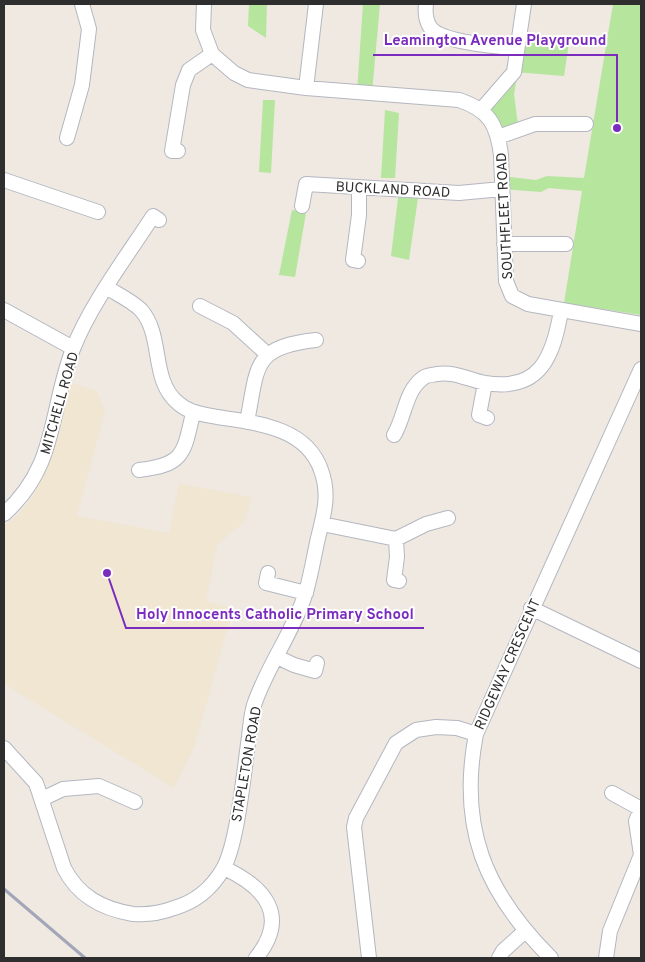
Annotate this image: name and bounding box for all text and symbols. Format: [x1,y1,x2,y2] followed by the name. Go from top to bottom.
[373,25,617,55] callout: Leamington Avenue Playground
[384,32,606,51] text: Leamington Avenue Playground
[494,152,517,280] street label: SOUTHFLEET ROAD
[335,179,451,202] street label: BUCKLAND ROAD
[38,350,83,457] street label: MITCHELL ROAD
[472,596,545,733] street label: RIDGEWAY CRESCENT
[126,598,424,628] callout: Holy Innocents Catholic Primary School
[136,606,414,625] text: Holy Innocents Catholic Primary School
[229,705,266,824] street label: STAPLETON ROAD

